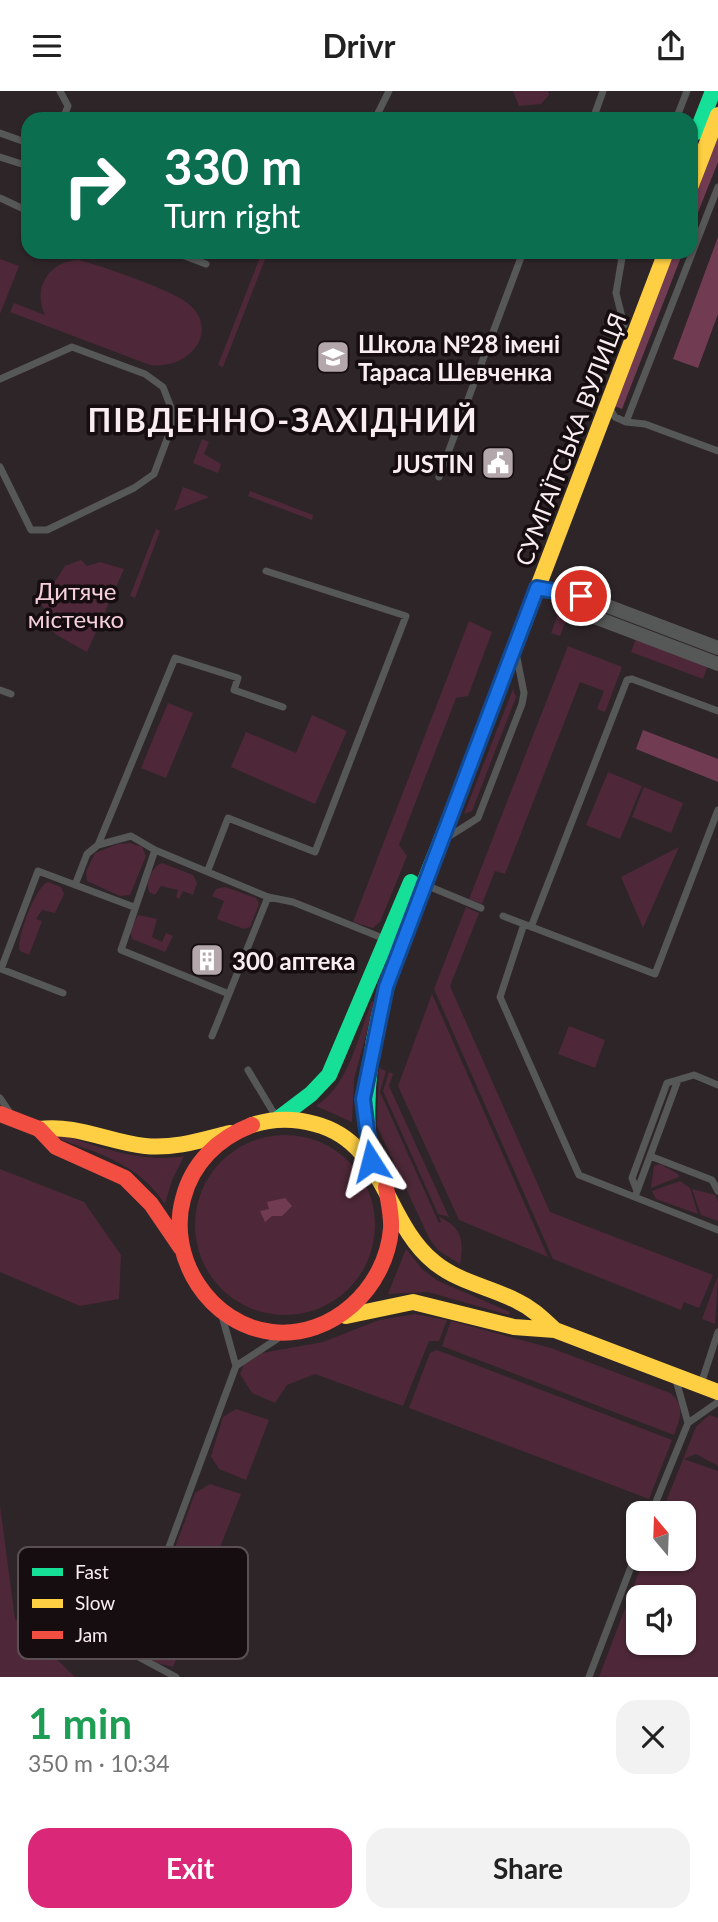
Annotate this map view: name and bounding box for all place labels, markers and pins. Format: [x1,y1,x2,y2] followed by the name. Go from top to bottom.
[358,329,560,386] place label: Школа №28 імені Тараса Шевченка
[314,338,352,376] school or university icon: Школа №28 імені Тараса Шевченка
[479,444,517,482] public building icon: JUSTIN
[393,449,474,478] place label: JUSTIN
[551,566,611,626] pin
[188,941,226,979] building icon: 300 аптека
[232,946,355,975] place label: 300 аптека

